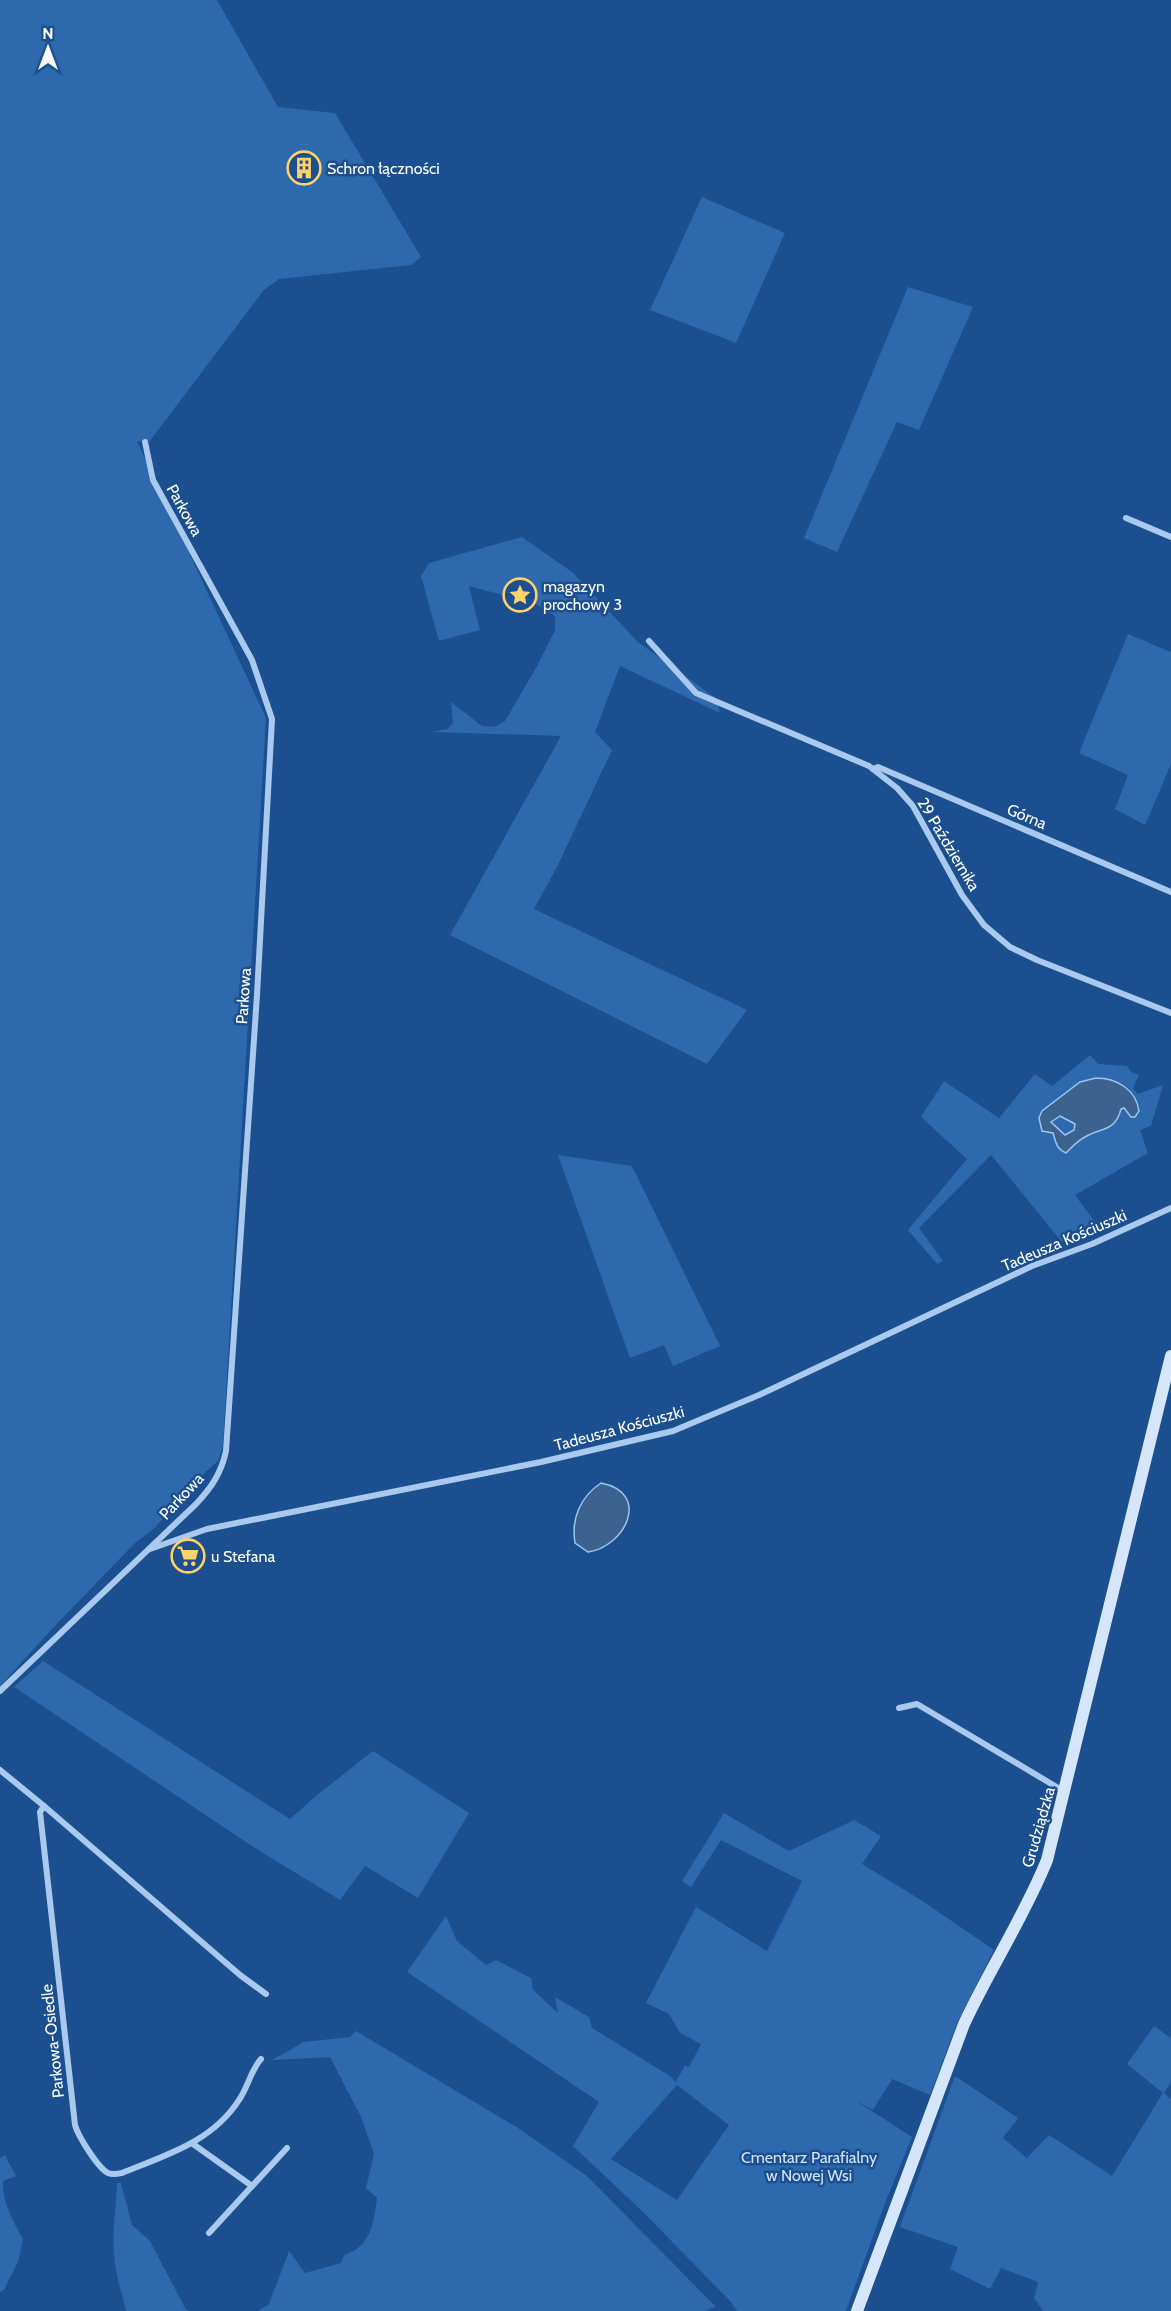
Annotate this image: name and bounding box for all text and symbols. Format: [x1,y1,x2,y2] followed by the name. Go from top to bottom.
[18,18,78,78] north arrow
[42,24,54,43] text: N
[286,150,322,186] building icon: Schron łączności
[327,159,440,178] place label: Schron łączności
[163,481,207,540] street label: Parkowa
[502,577,538,613] place icon: magazyn prochowy 3
[543,577,622,614] place label: magazyn prochowy 3
[913,794,984,895] street label: 29 Października
[1004,800,1050,833] street label: Górna
[232,967,255,1025] street label: Parkowa
[999,1206,1130,1275] street label: Tadeusza Kościuszki
[552,1402,686,1455] street label: Tadeusza Kościuszki
[155,1469,208,1523] street label: Parkowa
[170,1538,206,1574] supermarket icon: u Stefana
[211,1547,275,1566] place label: u Stefana
[1018,1784,1059,1870] street label: Grudziądzka
[37,1983,68,2099] street label: Parkowa-Osiedle
[741,2148,877,2185] park label: Cmentarz Parafialny w Nowej Wsi

